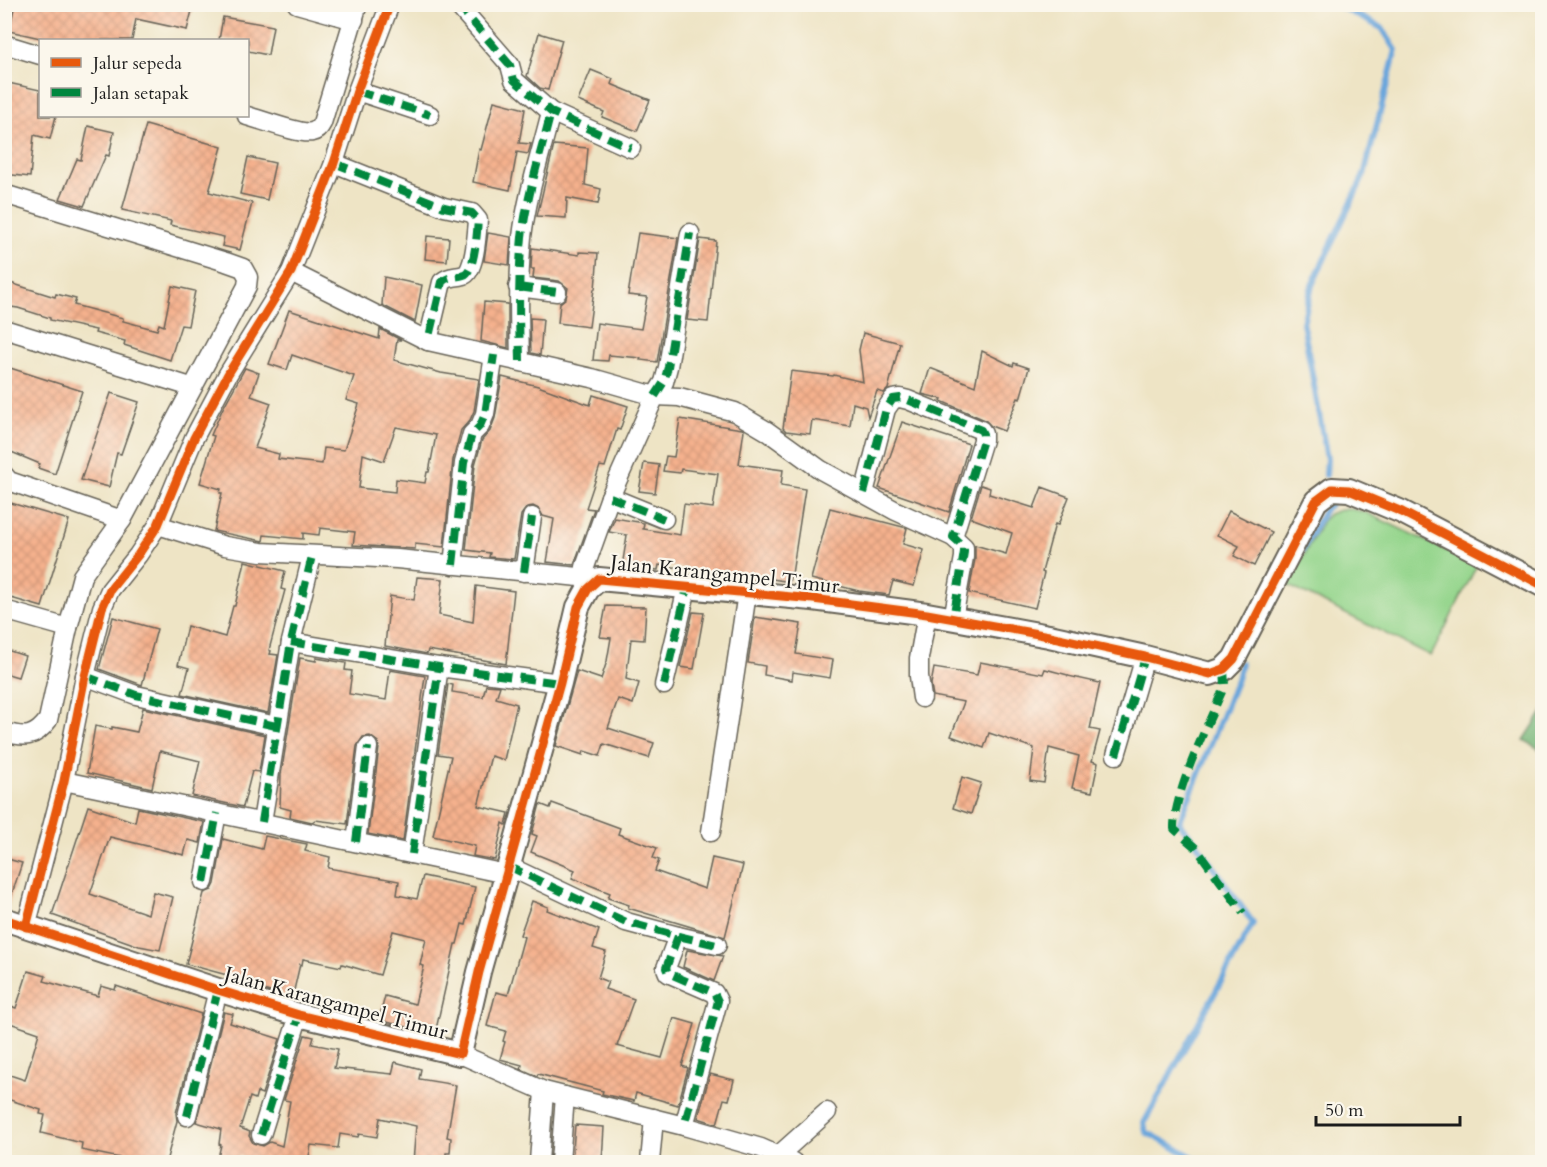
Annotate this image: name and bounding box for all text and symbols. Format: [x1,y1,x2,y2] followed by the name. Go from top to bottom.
[39,39,249,117] legend
[90,51,182,76] text: Jalur sepeda
[90,81,189,106] text: Jalan setapak
[606,548,841,601] street label: Jalan Karangampel Timur
[218,959,451,1047] street label: Jalan Karangampel Timur
[1316,1089,1460,1127] scale bar
[1325,1098,1364,1123] text: 50 m

